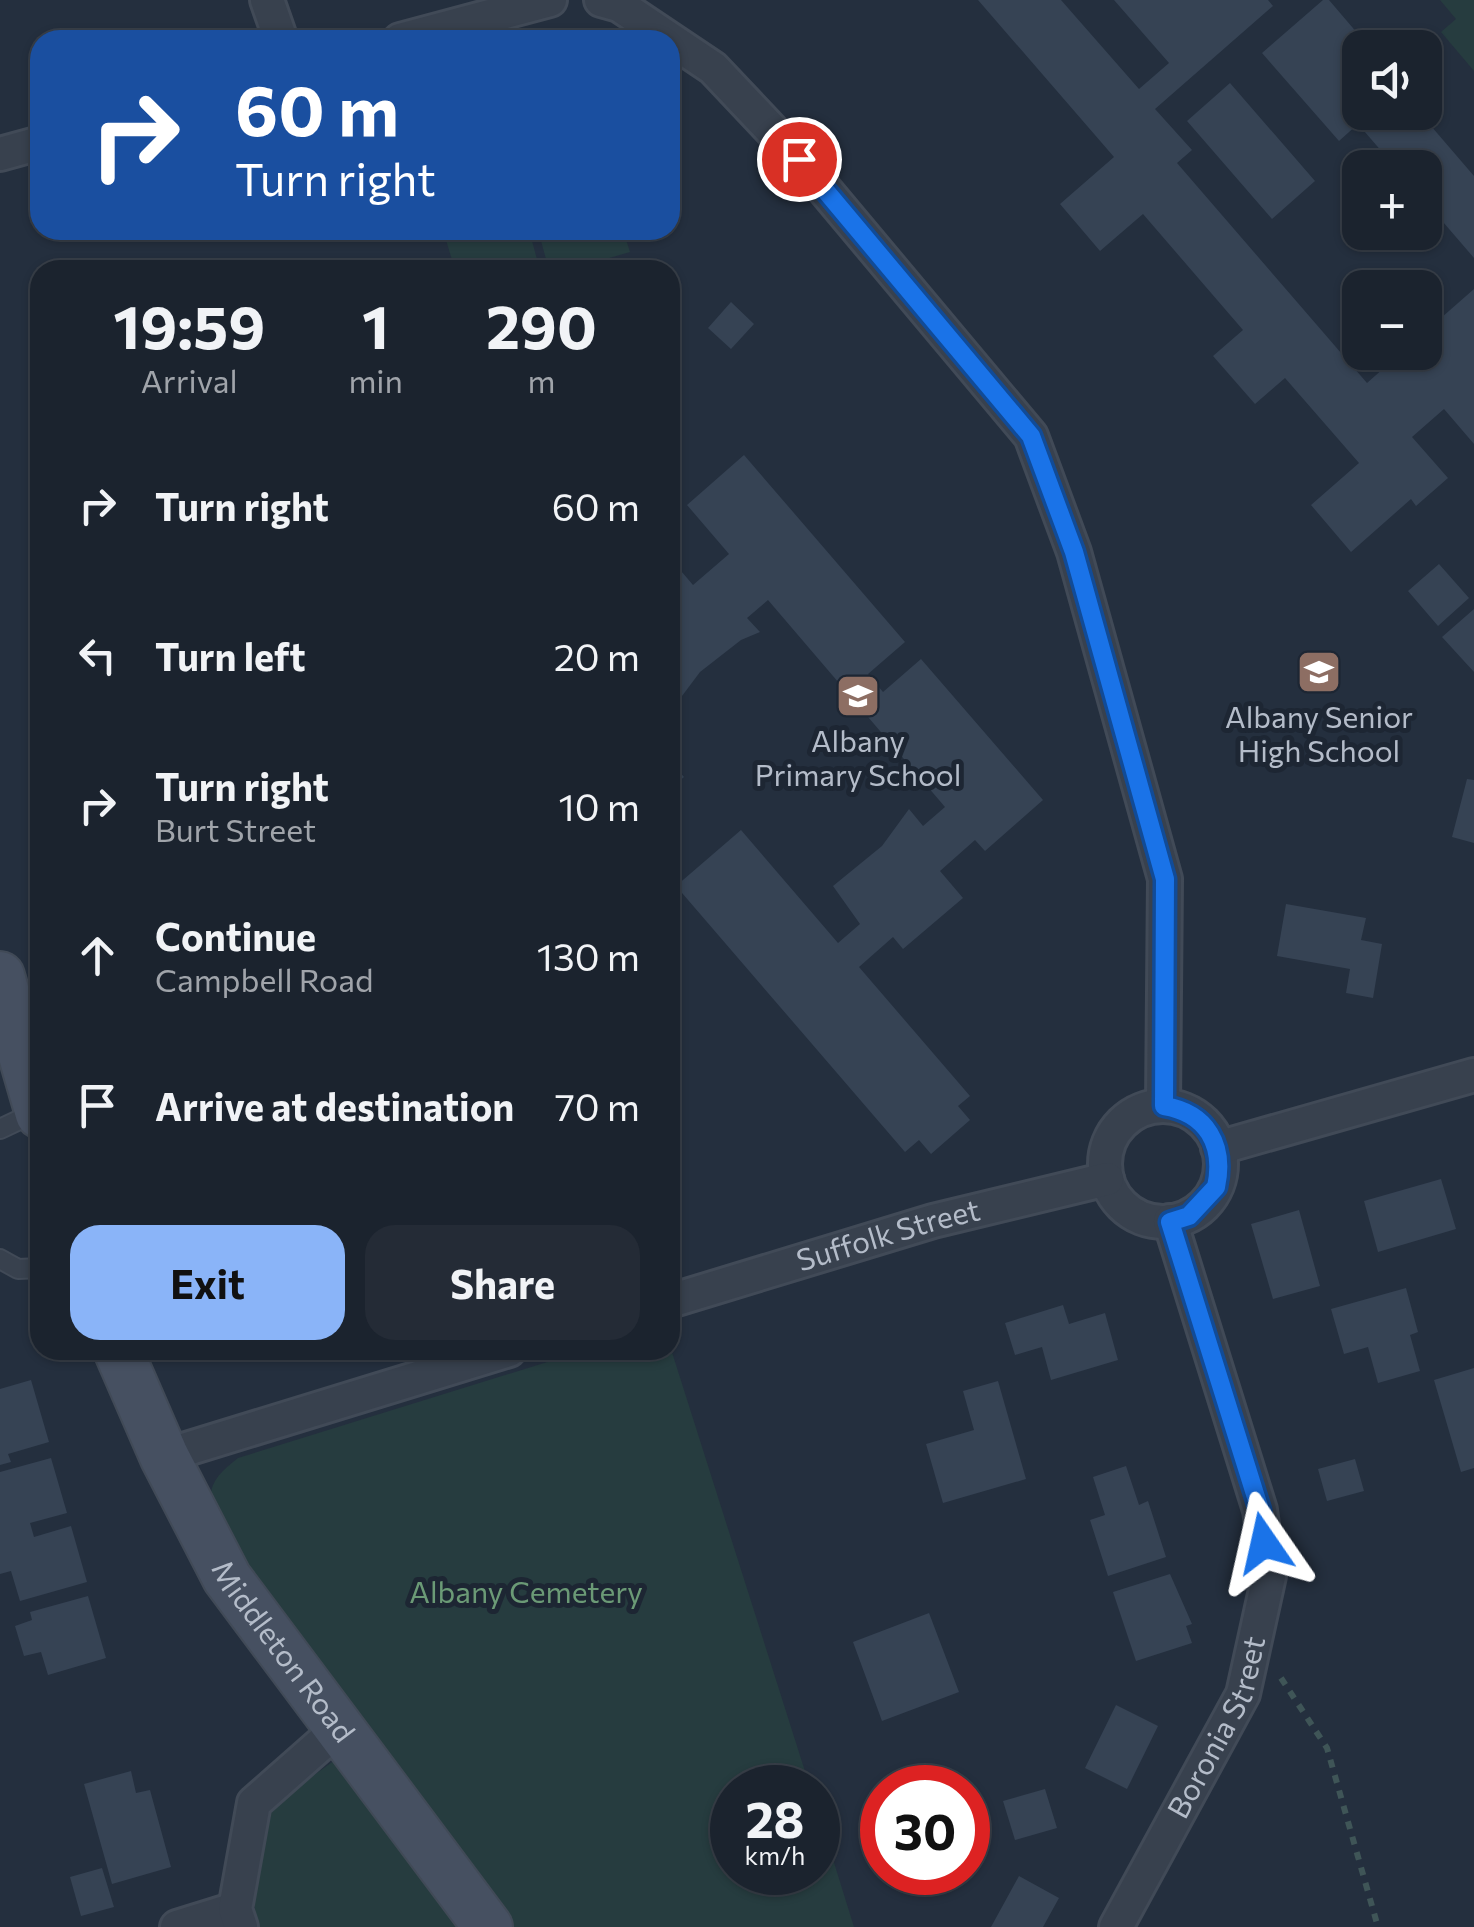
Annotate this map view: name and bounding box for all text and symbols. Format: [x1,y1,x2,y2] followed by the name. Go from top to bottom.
[1342,30,1442,370] map controls
[1342,30,1442,130] button: sound
[235,65,399,150] text: 60 m
[70,70,200,200] icon: right
[757,117,842,202] pin
[772,132,827,187] icon: arrive
[235,150,436,205] text: Turn right
[1342,150,1442,250] button: +
[1342,270,1442,370] button: −
[113,288,265,361] text: 19:59
[362,288,389,361] text: 1
[486,288,597,361] text: 290
[141,360,238,400] text: Arrival
[348,360,403,400] text: min
[527,360,555,400] text: m
[70,478,125,533] icon: right
[155,482,329,529] text: Turn right
[552,482,640,529] text: 60 m
[70,628,125,683] icon: left
[155,632,306,679] text: Turn left
[554,632,640,679] text: 20 m
[1296,649,1342,695] school or university icon: Albany Senior High School
[835,673,881,719] school or university icon: Albany Primary School
[1225,697,1413,768] place label: Albany Senior High School
[755,721,961,792] place label: Albany Primary School
[155,762,329,809] text: Turn right
[70,778,125,833] icon: right
[559,782,640,829] text: 10 m
[155,809,316,849] text: Burt Street
[155,912,316,959] text: Continue
[70,928,125,983] icon: ahead
[537,932,640,979] text: 130 m
[155,959,373,999] text: Campbell Road
[70,1078,125,1133] icon: arrive
[155,1082,514,1129] text: Arrive at destination
[555,1082,640,1129] text: 70 m
[792,1189,983,1277] street label: Suffolk Street
[70,1225,345,1340] button: Exit
[365,1225,640,1340] button: Share
[1212,1491,1316,1595] position arrow
[205,1554,364,1748] street label: Middleton Road
[409,1572,643,1609] park label: Albany Cemetery
[1158,1632,1271,1824] street label: Boronia Street
[860,1765,990,1895] speed limit sign: 30
[745,1787,805,1848] text: 28
[745,1840,805,1870] text: km/h

